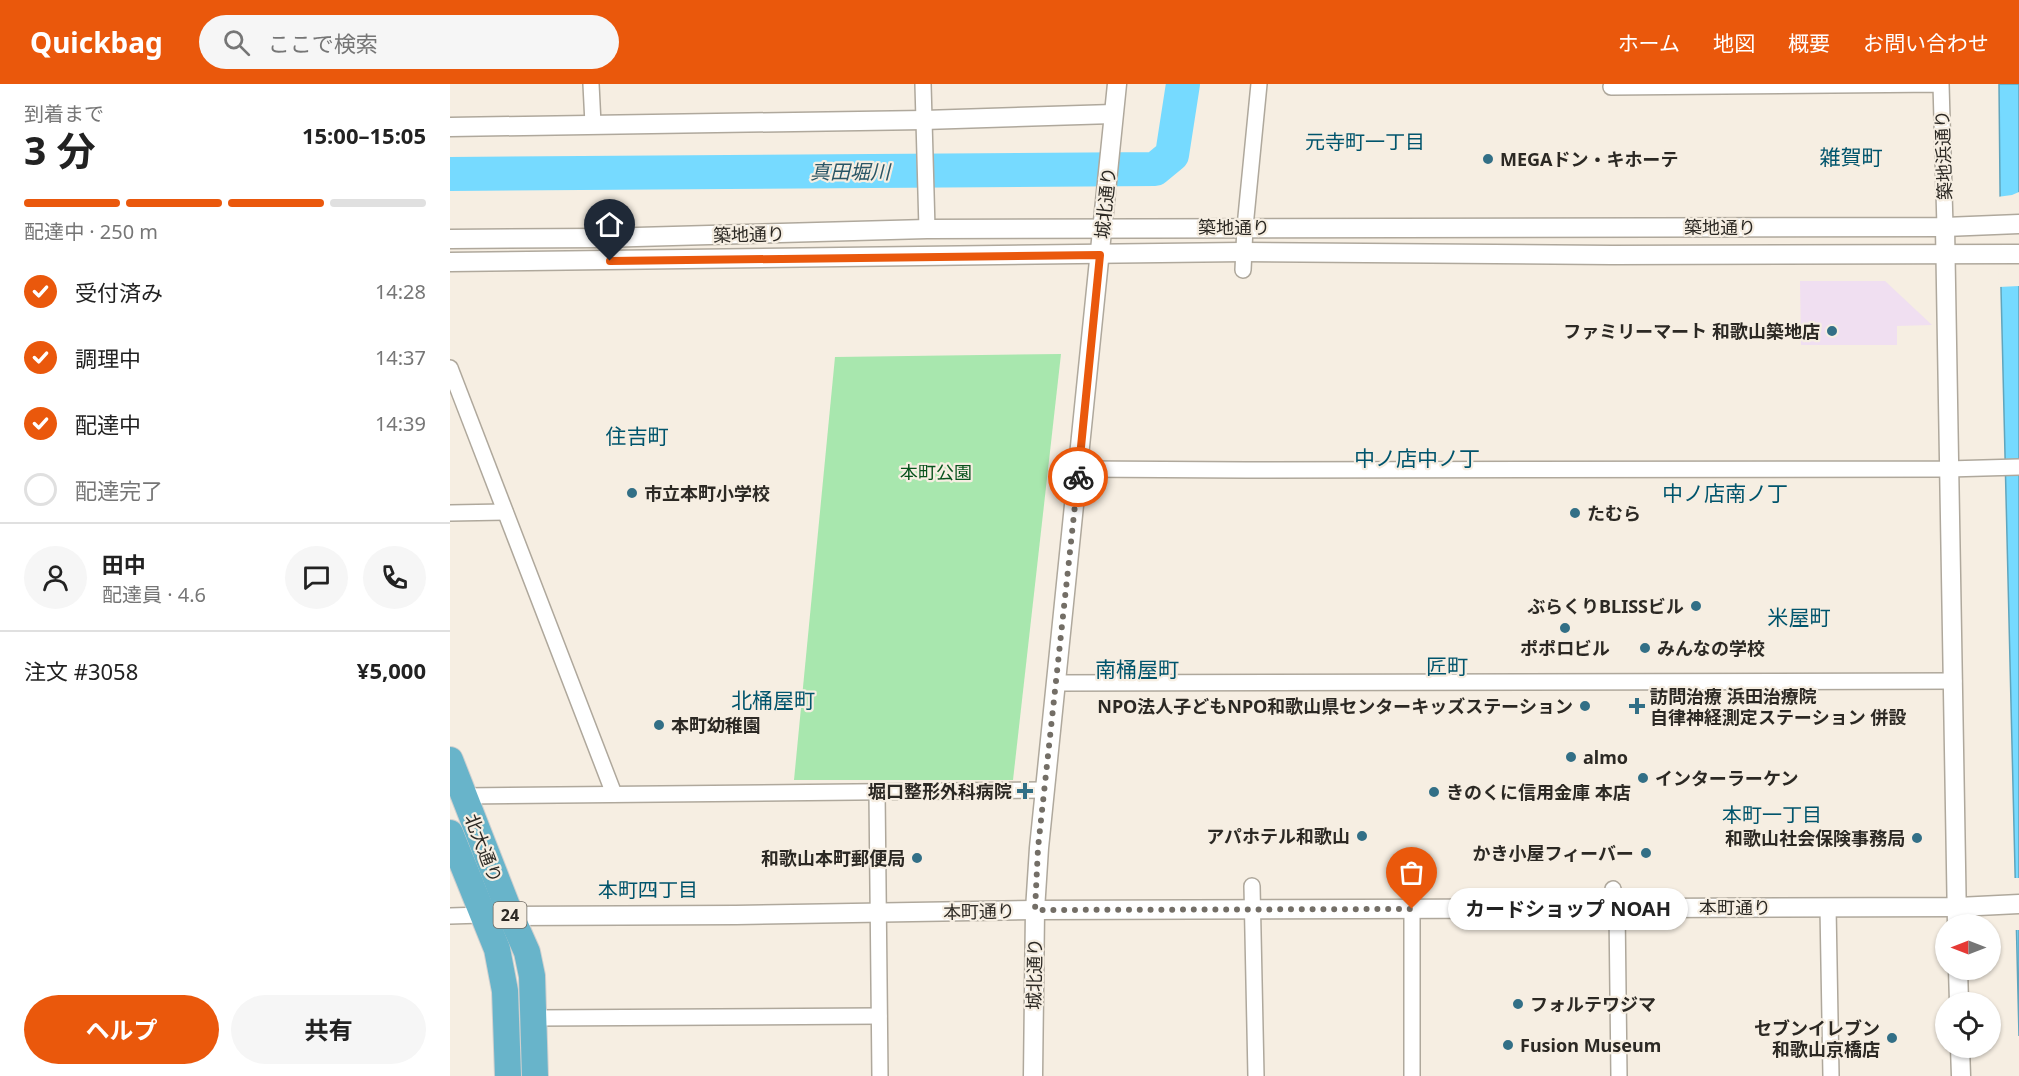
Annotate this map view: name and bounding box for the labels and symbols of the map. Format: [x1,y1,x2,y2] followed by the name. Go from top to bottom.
[1929,110,1957,200] street label: 築地浜通り
[1305,128,1425,155] district label: 元寺町一丁目
[1820,143,1883,171] district label: 雑賀町
[1500,147,1679,171] place label: MEGAドン・キホーテ
[1481,152,1495,166] marker: MEGAドン・キホーテ
[810,158,892,185] water label: 真田堀川
[1089,166,1121,240] street label: 城北通り
[584,199,635,261] pin
[1198,215,1270,239] street label: 築地通り
[1684,215,1756,239] street label: 築地通り
[713,221,785,247] street label: 築地通り
[1563,319,1820,343] place label: ファミリーマート 和歌山築地店
[1825,324,1839,338] marker: ファミリーマート 和歌山築地店
[606,422,669,450] district label: 住吉町
[1354,444,1480,472] district label: 中ノ店中ノ丁
[1048,447,1108,507] courier
[900,460,972,484] park label: 本町公園
[1662,479,1788,507] district label: 中ノ店南ノ丁
[644,481,770,505] place label: 市立本町小学校
[625,486,639,500] marker: 市立本町小学校
[1587,501,1641,525] place label: たむら
[1568,506,1582,520] marker: たむら
[1527,594,1684,618] place label: ぶらくりBLISSビル
[1689,599,1703,613] marker: ぶらくりBLISSビル
[1768,603,1831,631] district label: 米屋町
[1558,621,1572,635] marker: ポポロビル
[1520,636,1610,660] place label: ポポロビル
[1657,636,1765,660] place label: みんなの学校
[1638,641,1652,655] marker: みんなの学校
[1426,652,1468,680] district label: 匠町
[1095,655,1179,683] district label: 南桶屋町
[1650,684,1906,729] place label: 訪問治療 浜田治療院 自律神経測定ステーション 併設
[731,686,815,714] district label: 北桶屋町
[1097,694,1573,718] place label: NPO法人子どもNPO和歌山県センターキッズステーション
[1628,697,1646,715] marker: 訪問治療 浜田治療院 自律神経測定ステーション 併設
[1578,699,1592,713] marker: NPO法人子どもNPO和歌山県センターキッズステーション
[671,713,761,737] place label: 本町幼稚園
[652,718,666,732] marker: 本町幼稚園
[1583,745,1628,769] place label: almo
[1564,750,1578,764] marker: almo
[1655,766,1798,790] place label: インターラーケン
[1636,771,1650,785] marker: インターラーケン
[868,779,1012,803] place label: 堀口整形外科病院
[1446,780,1631,804] place label: きのくに信用金庫 本店
[1016,782,1034,800] marker: 堀口整形外科病院
[1427,785,1441,799] marker: きのくに信用金庫 本店
[1722,801,1822,828] district label: 本町一丁目
[460,810,508,886] street label: 北大通り
[1206,824,1350,848] place label: アパホテル和歌山
[1725,826,1905,850] place label: 和歌山社会保険事務局
[1355,829,1369,843] marker: アパホテル和歌山
[1910,831,1924,845] marker: 和歌山社会保険事務局
[1473,841,1634,865] place label: かき小屋フィーバー
[761,846,905,870] place label: 和歌山本町郵便局
[1639,846,1653,860] marker: かき小屋フィーバー
[1386,847,1437,909] pin
[910,851,924,865] marker: 和歌山本町郵便局
[598,876,698,903] district label: 本町四丁目
[1448,888,1688,930] callout: カードショップ NOAH
[1699,895,1771,919] street label: 本町通り
[943,898,1015,924] street label: 本町通り
[494,902,526,928] road number: 24
[1935,914,2001,980] north arrow
[1021,938,1047,1010] street label: 城北通り
[1530,992,1656,1016] place label: フォルテワジマ
[1511,997,1525,1011] marker: フォルテワジマ
[1754,1016,1880,1061] place label: セブンイレブン 和歌山京橋店
[1885,1031,1899,1045] marker: セブンイレブン 和歌山京橋店
[1520,1033,1661,1057] place label: Fusion Museum
[1501,1038,1515,1052] marker: Fusion Museum

